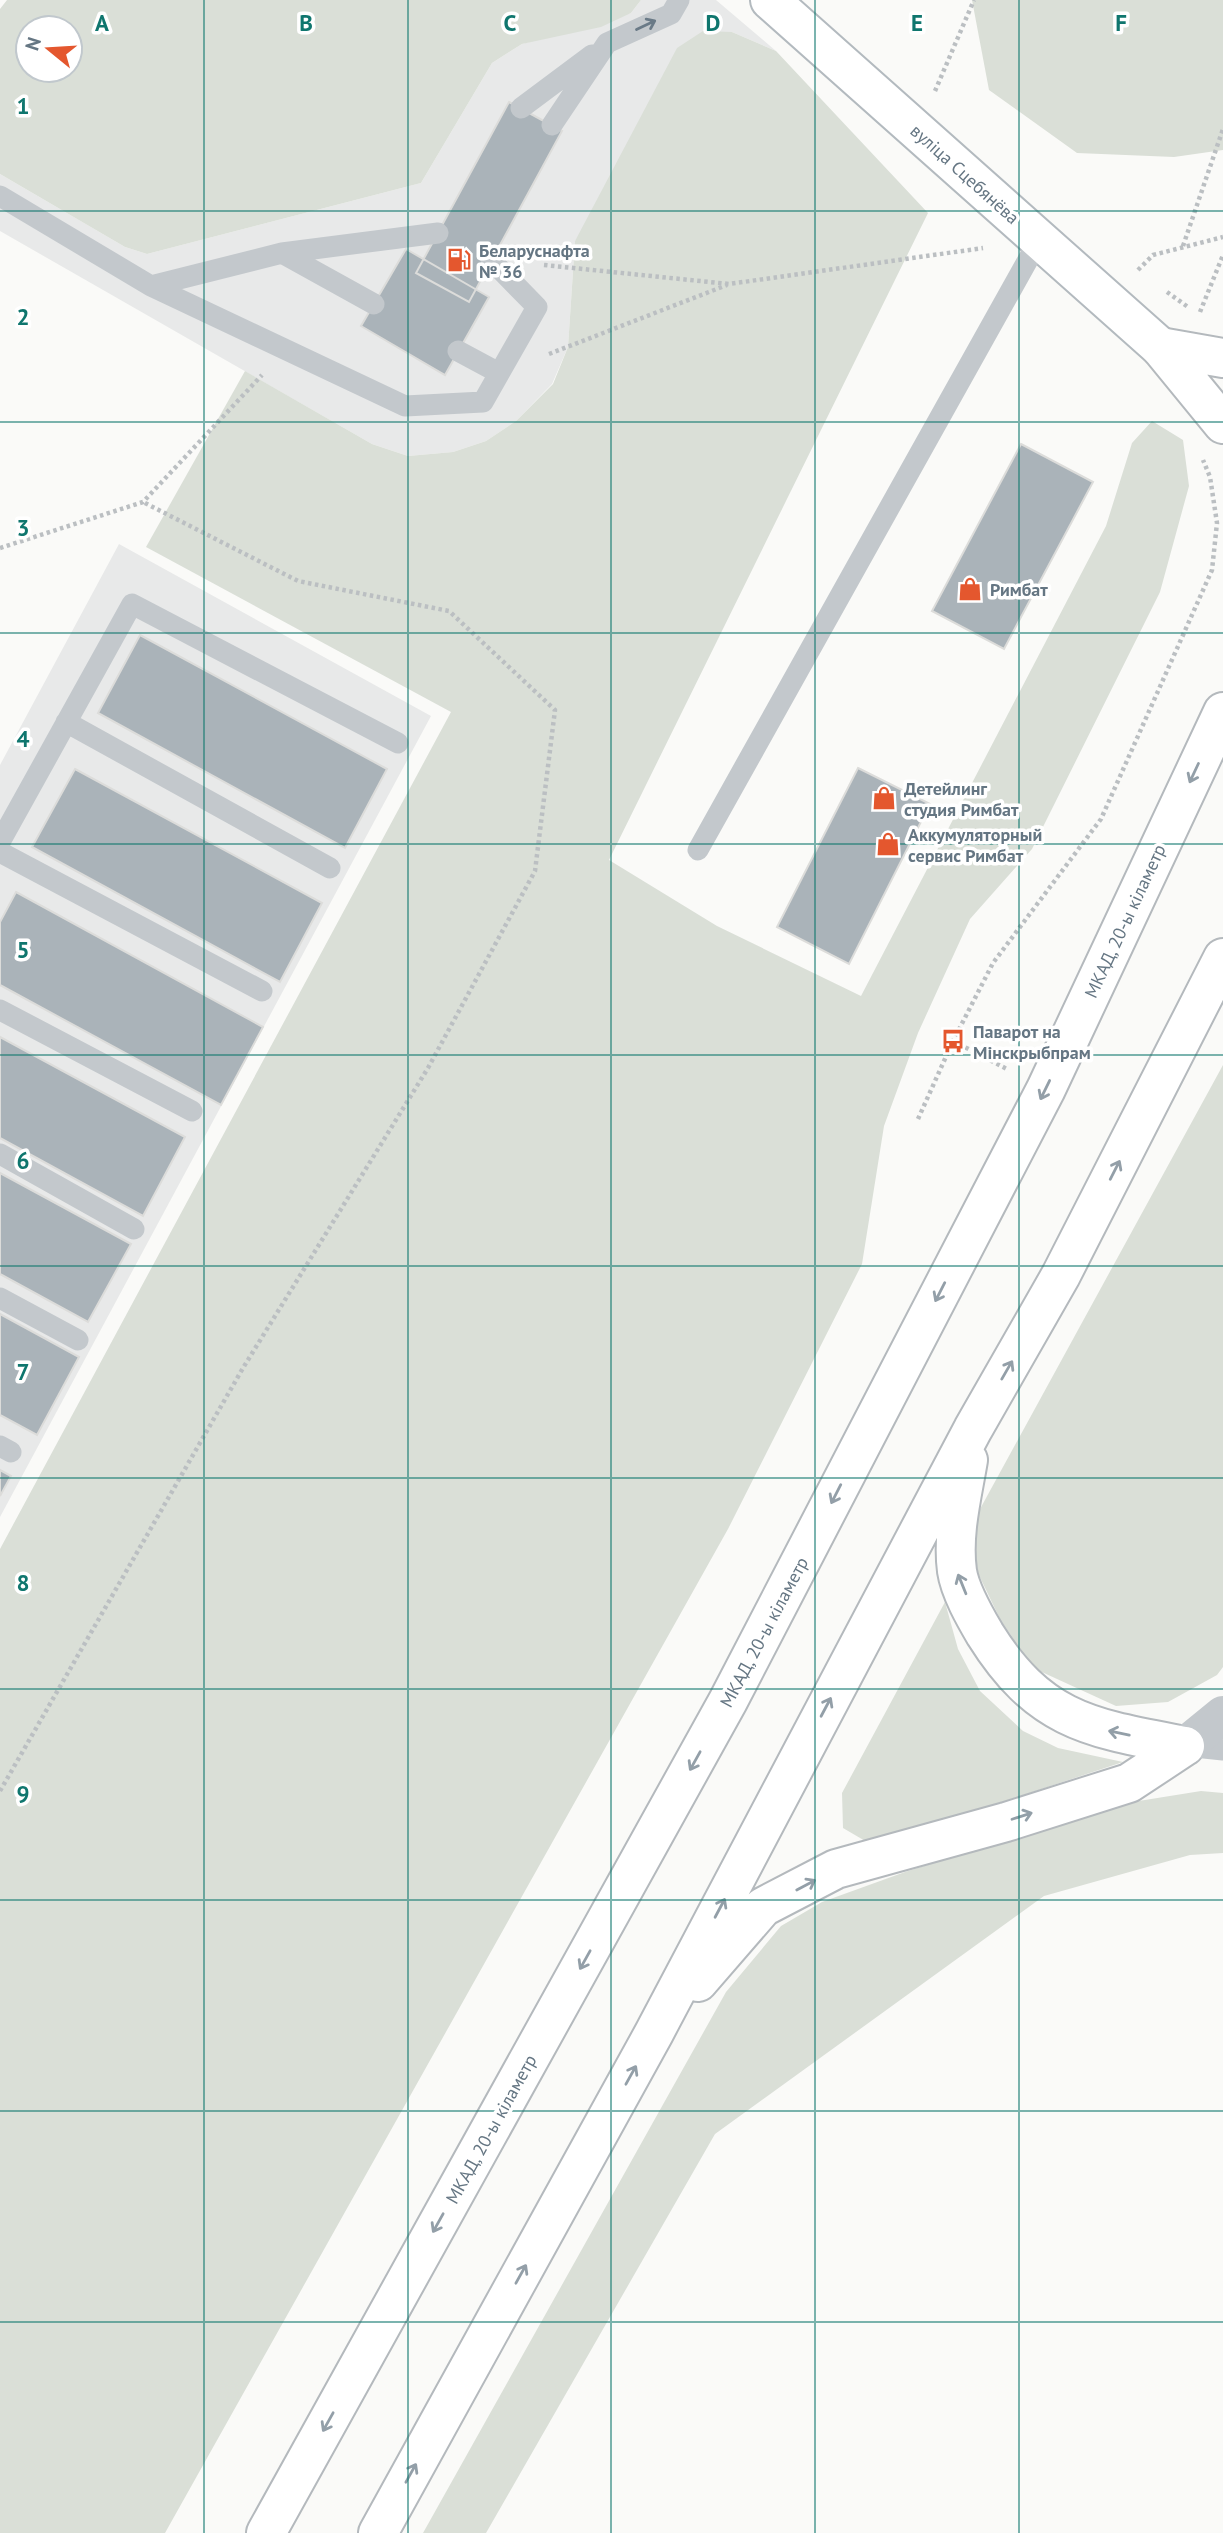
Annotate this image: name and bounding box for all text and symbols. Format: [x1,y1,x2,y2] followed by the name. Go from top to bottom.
[95,8,109,37] text: A
[299,8,313,37] text: B
[504,8,517,37] text: C
[706,8,720,37] text: D
[911,8,923,37] text: E
[1115,8,1127,37] text: F
[14,14,84,84] north arrow
[635,18,656,31] one-way arrow
[19,34,46,53] text: N
[16,91,30,120] text: 1
[906,119,1024,229] street label: вуліца Сцебянёва
[479,239,590,283] place label: Беларуснафта № 36
[445,246,473,274] fuel station icon: Беларуснафта № 36
[16,302,30,331] text: 2
[16,513,30,542] text: 3
[956,575,984,603] shop icon: Римбат
[990,578,1048,601] place label: Римбат
[16,724,30,753] text: 4
[1187,762,1200,783] one-way arrow
[904,777,1019,821] place label: Детейлинг студия Римбат
[870,784,898,812] shop icon: Детейлинг студия Римбат
[908,823,1042,867] place label: Аккумуляторный сервис Римбат
[874,830,902,858] shop icon: Аккумуляторный сервис Римбат
[1079,840,1171,1002] street label: МКАД, 20-ы кіламетр
[16,935,30,964] text: 5
[973,1020,1091,1064] place label: Паварот на Мінскрыбпрам
[939,1027,967,1055] bus stop icon: Паварот на Мінскрыбпрам
[1037,1079,1051,1100] one-way arrow
[16,1146,30,1175] text: 6
[1108,1160,1122,1180] one-way arrow
[933,1281,947,1302] one-way arrow
[16,1357,30,1386] text: 7
[1000,1360,1014,1380] one-way arrow
[828,1483,842,1504] one-way arrow
[715,1553,813,1711] street label: МКАД, 20-ы кіламетр
[16,1568,30,1597] text: 8
[954,1573,967,1595] one-way arrow
[820,1697,834,1718] one-way arrow
[1108,1725,1130,1738] one-way arrow
[688,1750,701,1771] one-way arrow
[16,1779,30,1808] text: 9
[1011,1809,1033,1822] one-way arrow
[795,1877,816,1891] one-way arrow
[714,1898,728,1919] one-way arrow
[577,1949,591,1970] one-way arrow
[440,2050,542,2208] street label: МКАД, 20-ы кіламетр
[625,2065,638,2086] one-way arrow
[431,2212,444,2233] one-way arrow
[514,2265,528,2285] one-way arrow
[321,2411,334,2432] one-way arrow
[404,2464,418,2484] one-way arrow

